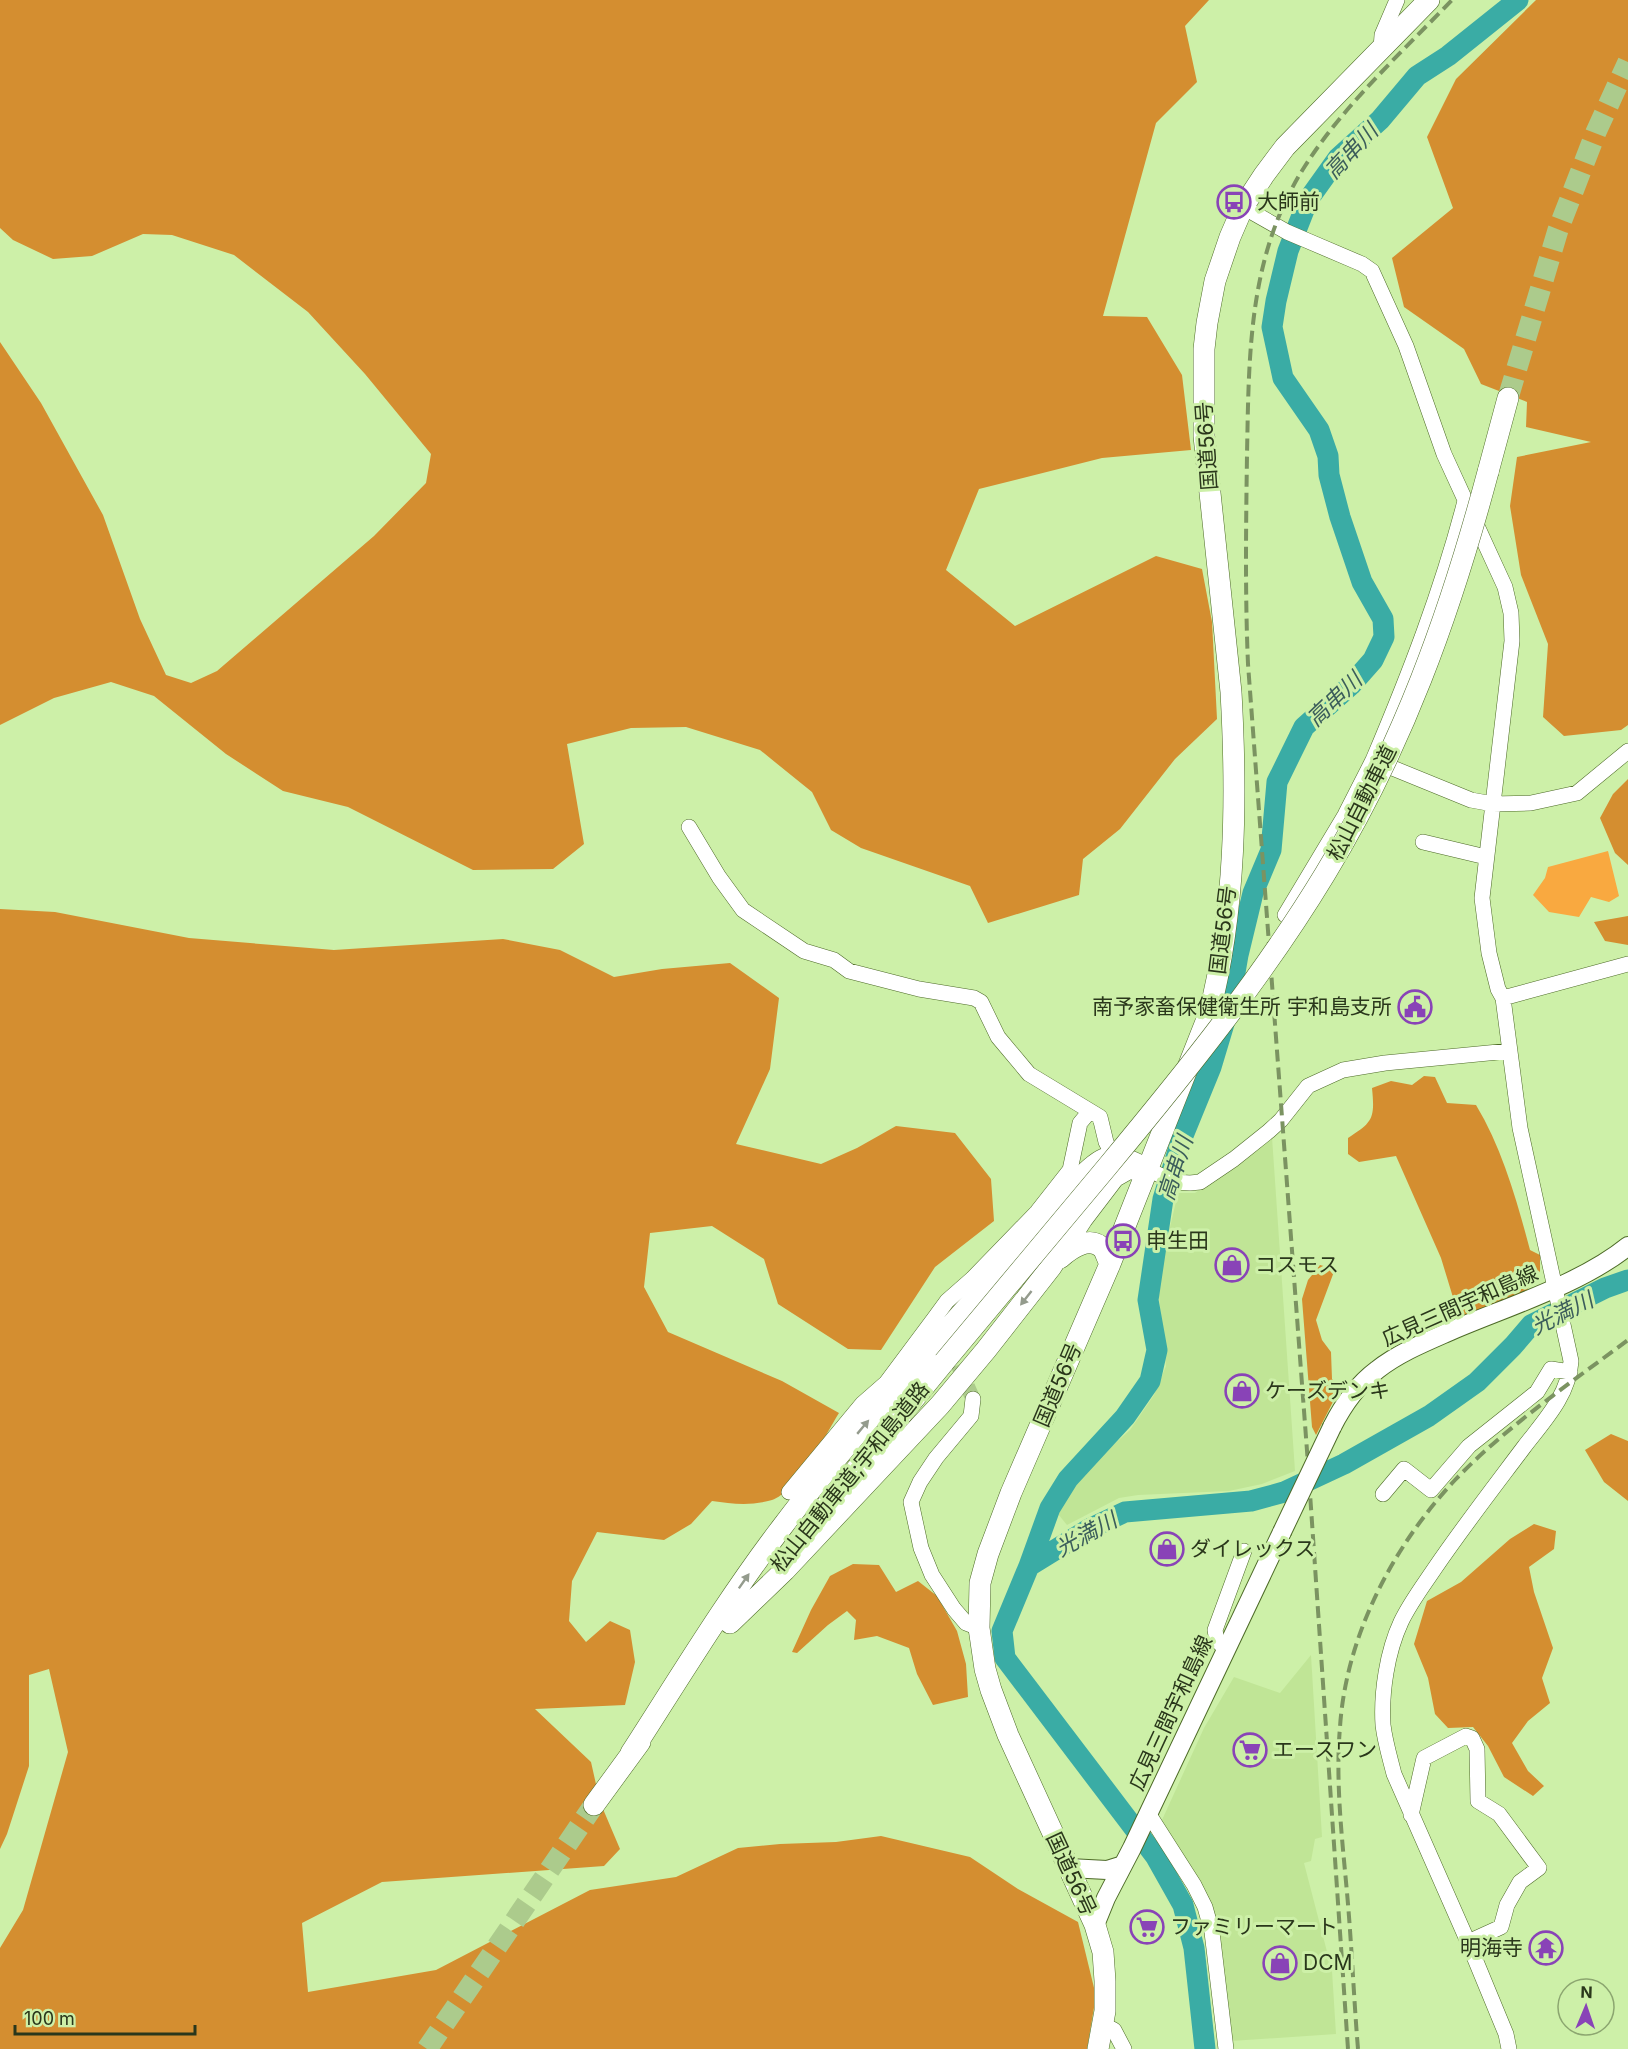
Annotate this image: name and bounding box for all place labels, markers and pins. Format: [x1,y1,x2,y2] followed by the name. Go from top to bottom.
[1216,184,1252,220] bus stop icon: 大師前
[1257,189,1320,214] place label: 大師前
[1397,989,1433,1025] public building icon: 南予家畜保健衛生所 宇和島支所
[1092,994,1392,1019] place label: 南予家畜保健衛生所 宇和島支所
[1105,1223,1141,1259] bus stop icon: 申生田
[1146,1228,1209,1253] place label: 申生田
[1214,1247,1250,1283] shop icon: コスモス
[1255,1252,1339,1277] place label: コスモス
[1224,1373,1260,1409] shop icon: ケーズデンキ
[1265,1378,1390,1403] place label: ケーズデンキ
[1149,1531,1185,1567] shop icon: ダイレックス
[1190,1536,1315,1561] place label: ダイレックス
[1232,1732,1268,1768] supermarket icon: エースワン
[1273,1737,1377,1762] place label: エースワン
[1129,1909,1165,1945] supermarket icon: ファミリーマート
[1170,1914,1338,1939] place label: ファミリーマート
[1528,1930,1564,1966] temple icon: 明海寺
[1460,1935,1523,1960] place label: 明海寺
[1262,1945,1298,1981] shop icon: DCM
[1303,1950,1352,1975] place label: DCM

